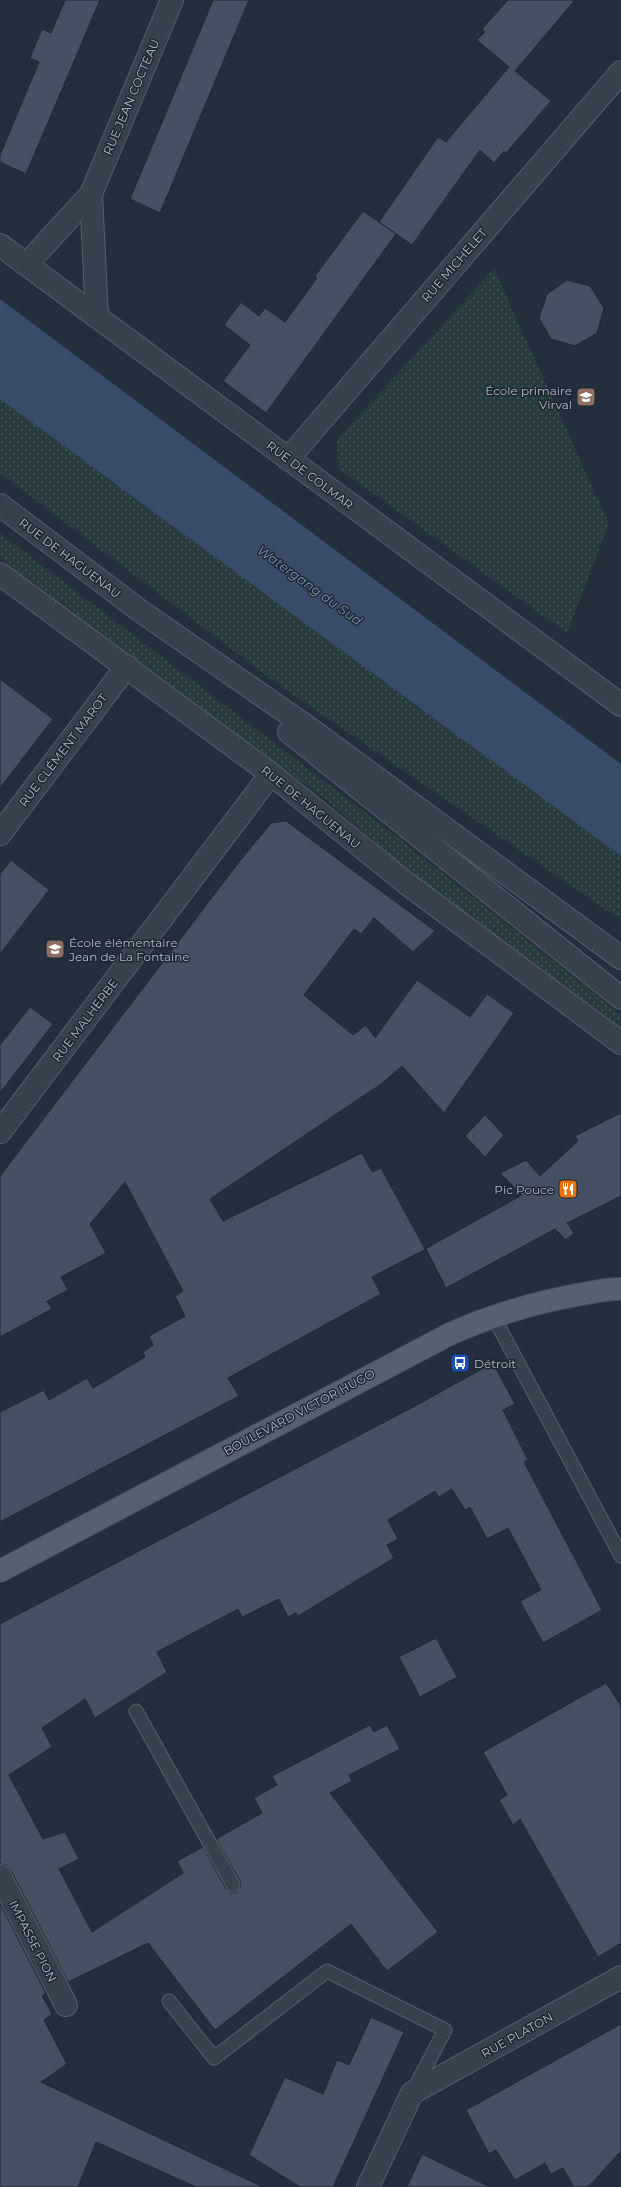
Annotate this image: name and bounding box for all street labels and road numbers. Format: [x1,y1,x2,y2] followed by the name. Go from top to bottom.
[100,37,162,157] street label: RUE JEAN COCTEAU
[418,225,490,305] street label: RUE MICHELET
[264,438,356,513] street label: RUE DE COLMAR
[16,515,124,601] street label: RUE DE HAGUENAU
[16,690,111,810] street label: RUE CLÉMENT MAROT
[258,762,364,852] street label: RUE DE HAGUENAU
[49,976,121,1064] street label: RUE MALHERBE
[221,1366,377,1458] street label: BOULEVARD VICTOR HUGO
[6,1898,60,1984] street label: IMPASSE PION
[479,2009,555,2061] street label: RUE PLATON

